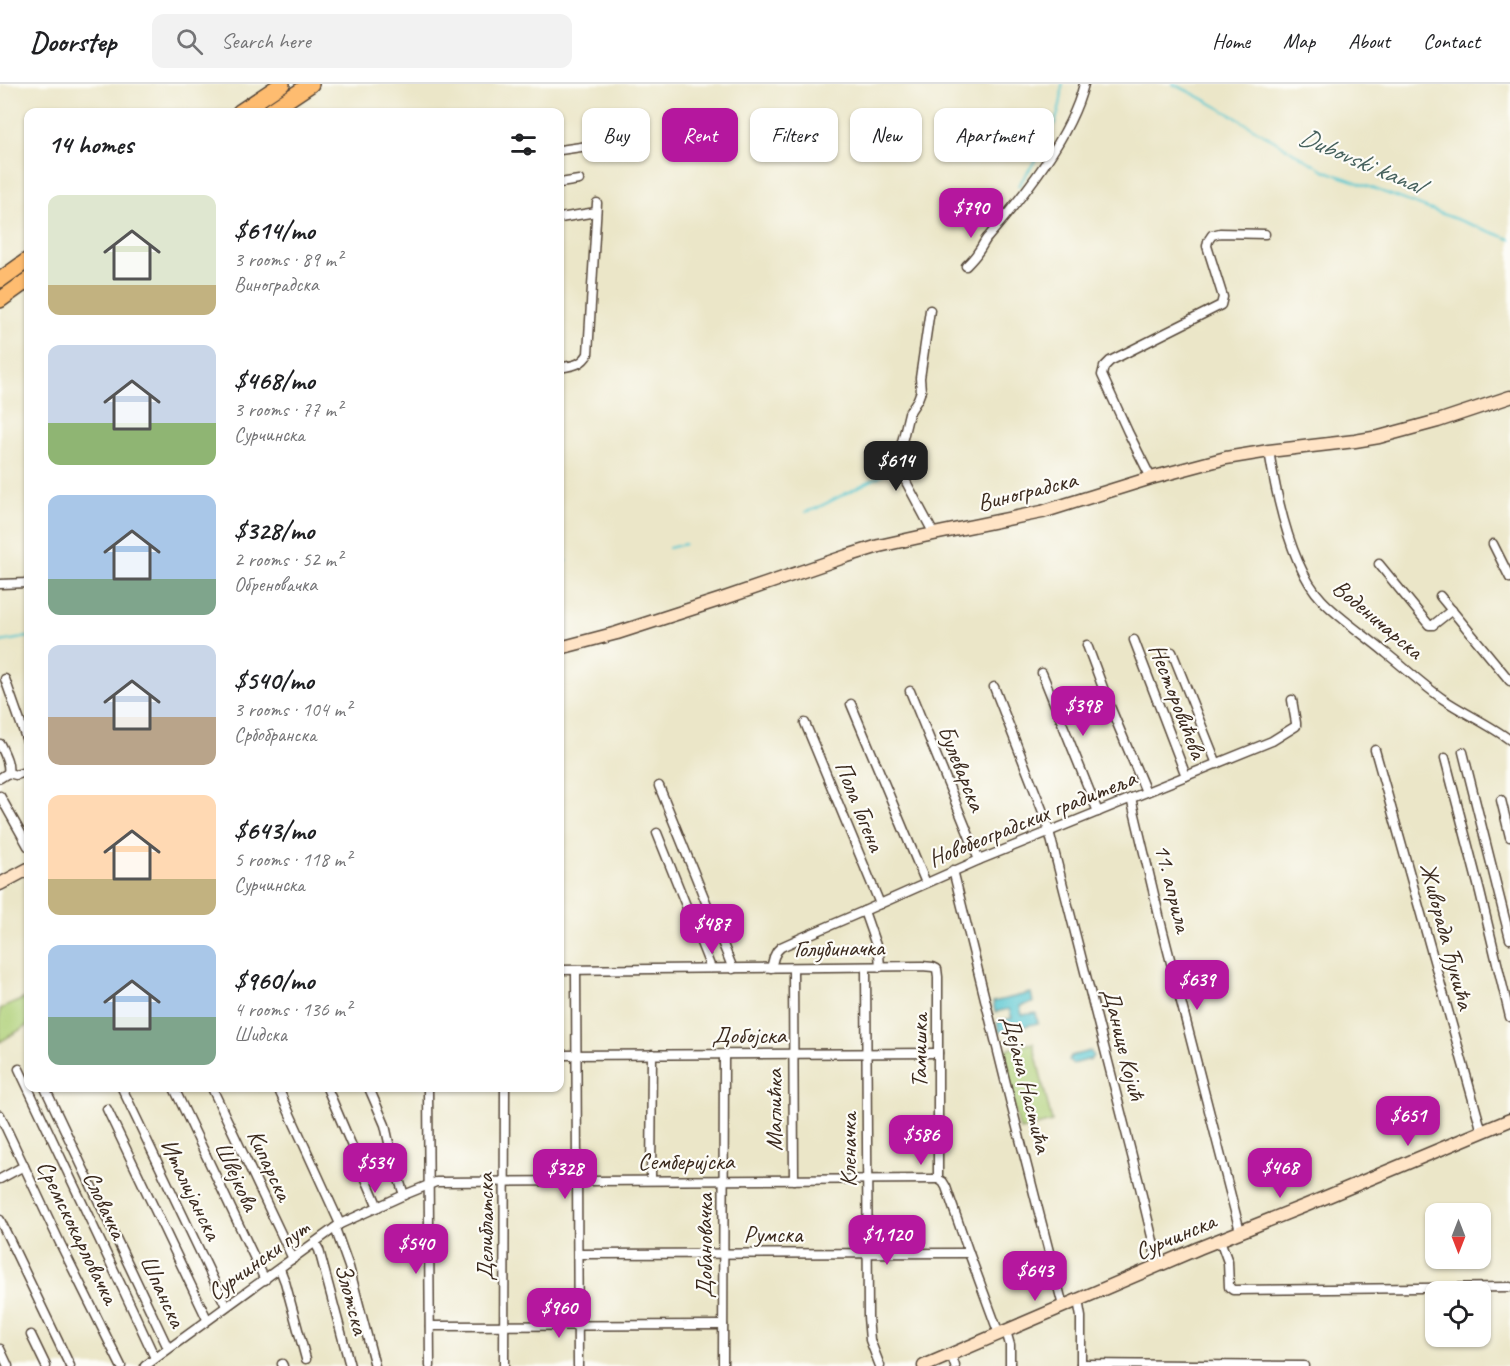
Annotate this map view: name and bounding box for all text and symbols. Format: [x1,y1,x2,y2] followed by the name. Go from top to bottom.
[152,14,572,68] search box
[30,24,116,59] text: Doorstep
[173,25,206,58] icon: search
[221,27,311,55] text: Search here
[1212,28,1250,54] text: Home
[1283,28,1315,54] text: Map
[1348,28,1390,54] text: About
[1423,28,1480,54] text: Contact
[582,108,650,162] chip: Buy
[662,108,738,162] chip: Rent
[750,108,838,162] chip: Filters
[850,108,922,162] chip: New
[934,108,1054,162] chip: Apartment
[1294,120,1435,204] water label: Dubovski kanal
[48,128,133,161] text: 14 homes
[507,128,540,161] icon: filters
[935,188,1007,239] pin: $790
[953,195,989,220] text: $790
[234,214,315,247] text: $614/mo
[96,219,168,291] icon: home
[234,247,342,272] text: 3 rooms · 89 m²
[234,272,318,297] text: Виноградска
[234,364,315,397] text: $468/mo
[96,369,168,441] icon: home
[234,397,342,422] text: 3 rooms · 77 m²
[234,422,305,447] text: Сурчинска
[860,441,932,492] pin: $614
[878,448,914,473] text: $614
[974,464,1081,518] street label: Виноградска
[234,514,314,547] text: $328/mo
[96,519,168,591] icon: home
[234,547,342,572] text: 2 rooms · 52 m²
[234,572,317,597] text: Обреновачка
[1326,572,1431,667] street label: Воденичарска
[1142,639,1214,764] street label: Несторовићева
[234,664,314,697] text: $540/mo
[96,669,168,741] icon: home
[1047,686,1119,737] pin: $398
[1065,693,1101,718] text: $398
[234,697,351,722] text: 3 rooms · 104 m²
[931,721,993,817] street label: Булеварска
[234,722,316,747] text: Србобранска
[828,756,892,857] street label: Пола Гогена
[924,762,1142,873] street label: Новобеоградских градитеља
[234,814,315,847] text: $643/mo
[96,819,168,891] icon: home
[1148,841,1199,937] street label: 11. априла
[234,847,351,872] text: 5 rooms · 118 m²
[1413,859,1481,1014] street label: Живорада Ђукића
[234,872,305,897] text: Сурчинска
[676,904,748,955] pin: $487
[694,911,730,936] text: $487
[794,932,886,964] street label: Голубиначка
[1161,960,1233,1011] pin: $639
[234,964,314,997] text: $960/mo
[1179,967,1215,992] text: $639
[96,969,168,1041] icon: home
[1096,985,1153,1105] street label: Данице Којић
[234,997,351,1022] text: 4 rooms · 136 m²
[904,1012,934,1088] street label: Тамишка
[995,1012,1059,1157] street label: Дејана Настића
[712,1020,788,1050] street label: Добојска
[234,1022,287,1047] text: Шидска
[759,1068,789,1151] street label: Маглићка
[1372,1096,1444,1147] pin: $651
[1390,1103,1426,1128] text: $651
[833,1111,863,1187] street label: Кленачка
[885,1115,957,1166] pin: $586
[903,1122,939,1147] text: $586
[241,1125,300,1207] street label: Кипарска
[154,1133,229,1246] street label: Италијанска
[208,1137,267,1217] street label: Швејкова
[339,1143,411,1194] pin: $534
[638,1146,736,1176] street label: Семберијска
[1244,1148,1316,1199] pin: $468
[529,1149,601,1200] pin: $328
[357,1150,393,1175] text: $534
[30,1155,127,1311] street label: Сремскокарловачка
[1262,1155,1298,1180] text: $468
[547,1156,583,1181] text: $328
[76,1166,135,1246] street label: Словачка
[470,1171,500,1281] street label: Делиблатска
[689,1192,719,1298] street label: Добановачка
[1425,1203,1491,1269] north arrow
[1425,1203,1491,1347] map controls
[1130,1205,1222,1266] street label: Сурчинска
[201,1212,316,1307] street label: Сурчински пут
[838,1215,936,1266] pin: $1,120
[744,1219,804,1249] street label: Румска
[863,1222,911,1247] text: $1,120
[380,1224,452,1275] pin: $540
[398,1231,434,1256] text: $540
[133,1250,193,1333] street label: Шпанска
[999,1251,1071,1302] pin: $643
[1017,1258,1053,1283] text: $643
[328,1260,376,1339] street label: Злотска
[1425,1281,1491,1347] button: locate
[523,1288,595,1339] pin: $960
[541,1295,577,1320] text: $960

